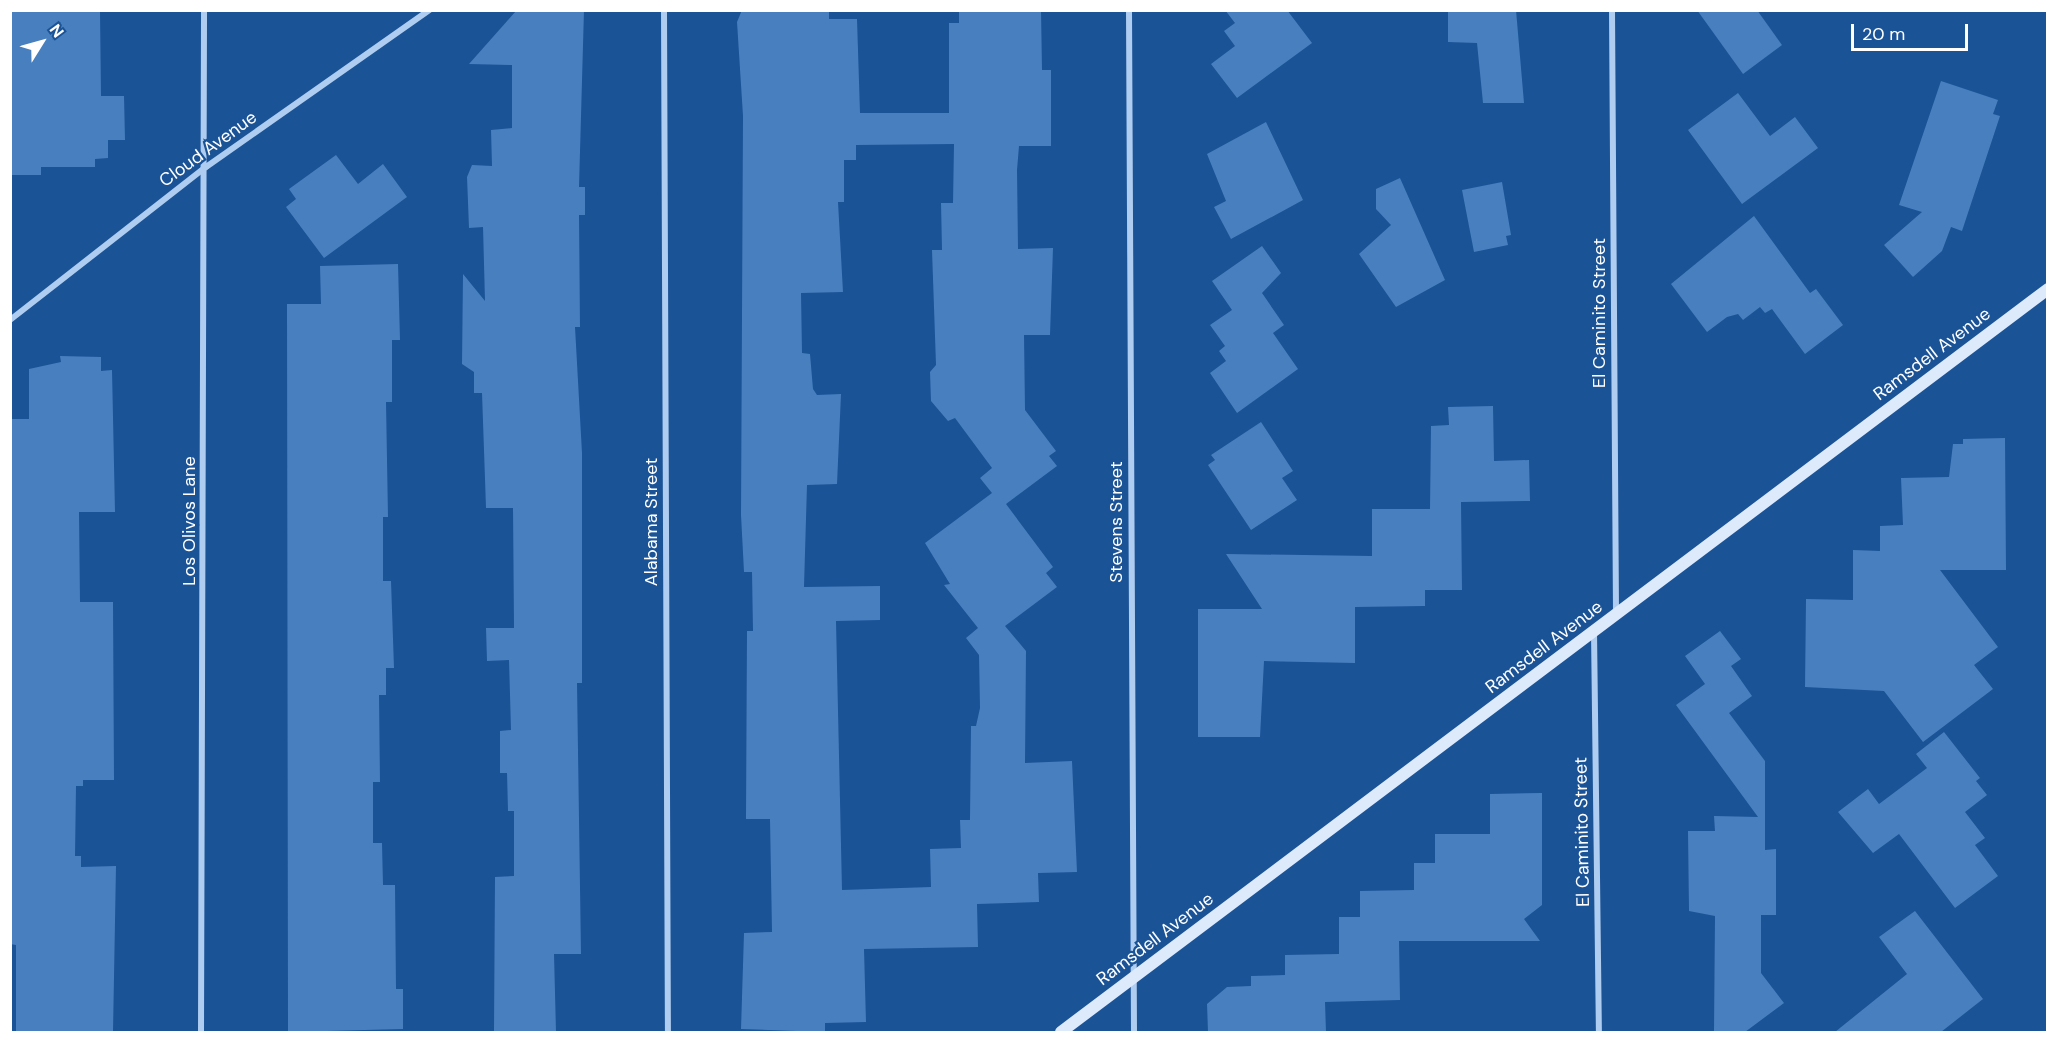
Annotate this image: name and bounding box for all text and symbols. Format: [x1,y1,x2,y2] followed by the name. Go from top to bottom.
[12,12,72,72] north arrow
[1854,12,1971,50] scale bar
[45,20,69,42] text: N
[1862,22,1905,46] text: 20 m
[155,106,261,192] street label: Cloud Avenue
[1588,238,1610,388] street label: El Caminito Street
[1869,303,1995,405] street label: Ramsdell Avenue
[178,456,200,586] street label: Los Olivos Lane
[640,458,662,586] street label: Alabama Street
[1105,461,1127,583] street label: Stevens Street
[1481,596,1607,698] street label: Ramsdell Avenue
[1570,757,1594,907] street label: El Caminito Street
[1092,888,1218,990] street label: Ramsdell Avenue

